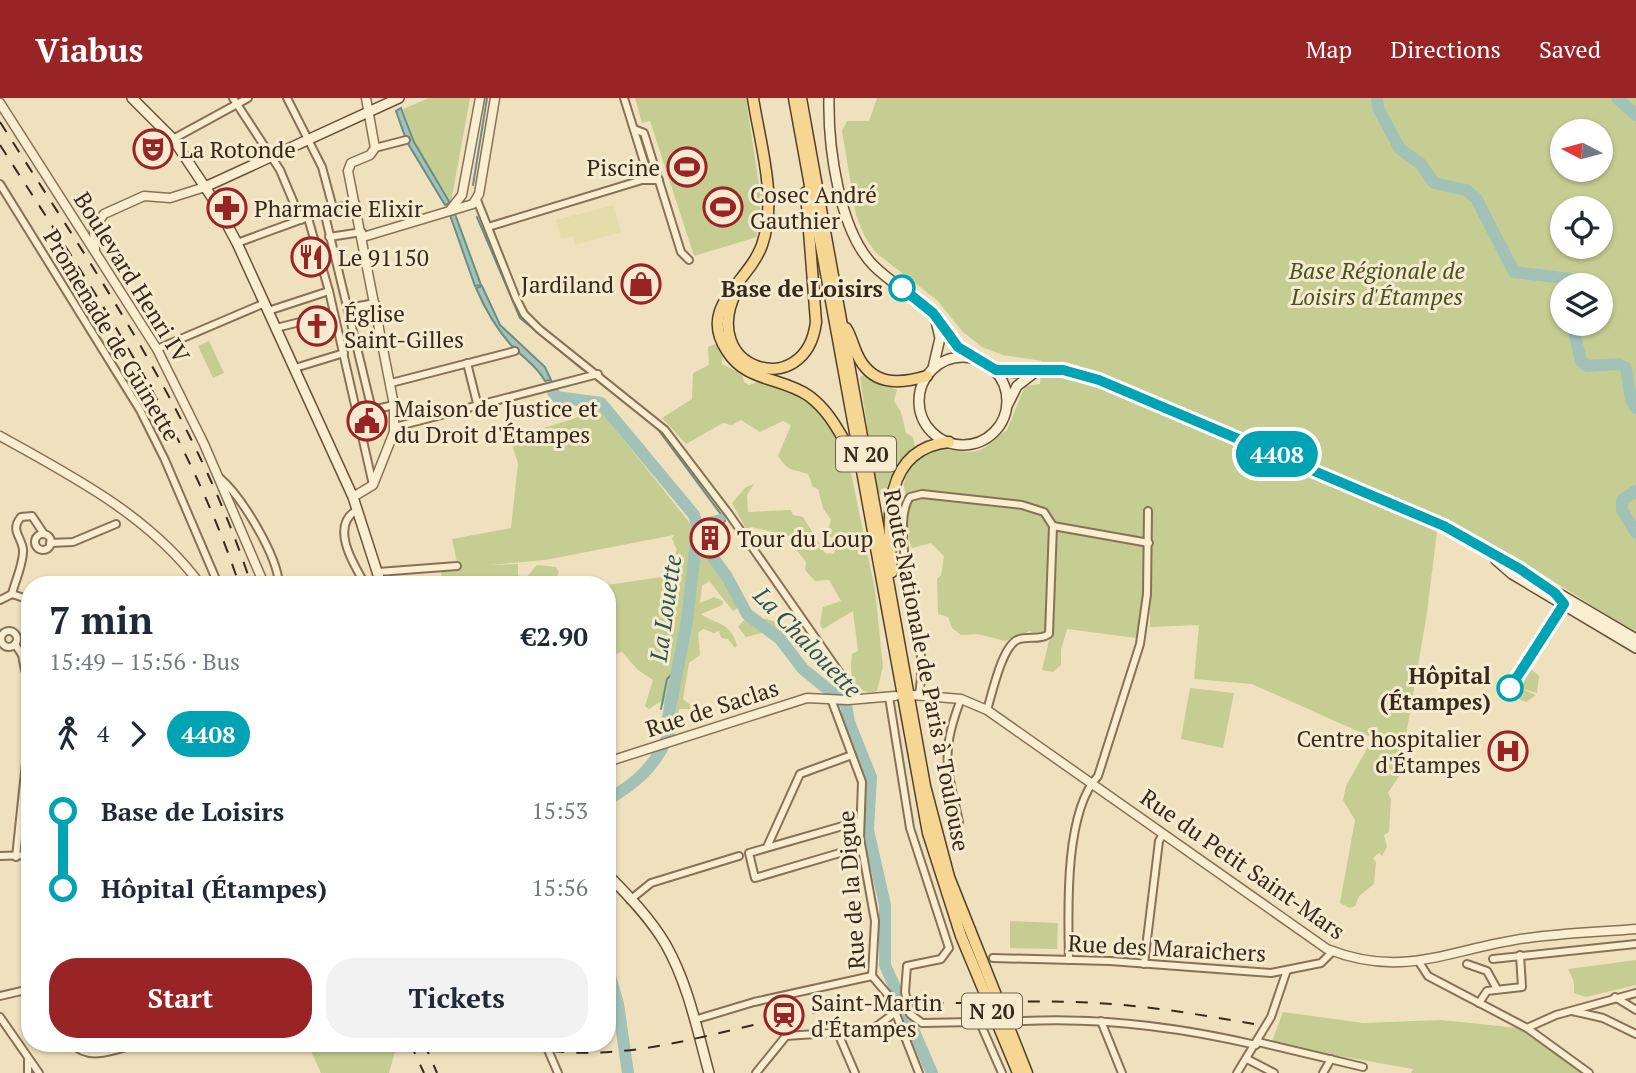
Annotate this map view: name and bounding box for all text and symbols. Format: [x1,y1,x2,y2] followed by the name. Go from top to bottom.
[35,28,143,71] text: Viabus
[1306,33,1352,65] text: Map
[1390,33,1501,65] text: Directions
[1539,33,1601,65] text: Saved
[1550,119,1614,182] north arrow
[1550,119,1613,336] map controls
[132,128,174,170] theatre icon: La Rotonde
[180,134,296,165] place label: La Rotonde
[666,146,708,188] sports icon: Piscine
[587,152,660,183] place label: Piscine
[750,179,877,236] place label: Cosec André Gauthier
[67,186,197,368] street label: Boulevard Henri IV
[702,186,744,228] sports icon: Cosec André Gauthier
[206,187,248,229] pharmacy icon: Pharmacie Elixir
[254,193,423,224] place label: Pharmacie Elixir
[1550,196,1613,259] button: locate
[37,223,187,447] street label: Promenade de Guinette
[290,236,332,278] restaurant icon: Le 91150
[338,242,429,273] place label: Le 91150
[1288,255,1465,312] park label: Base Régionale de Loisirs d'Étampes
[620,263,662,305] shop icon: Jardiland
[521,269,614,300] place label: Jardiland
[721,273,883,304] place label: Base de Loisirs
[1550,273,1613,336] button: layers
[889,275,915,301] marker: Base de Loisirs
[344,298,464,355] place label: Église Saint-Gilles
[296,305,338,347] church icon: Église Saint-Gilles
[394,393,599,450] place label: Maison de Justice et du Droit d'Étampes
[346,400,388,442] public building icon: Maison de Justice et du Droit d'Étampes
[1228,431,1326,477] line badge: 4408
[836,436,896,472] road number: N 20
[1250,438,1304,470] text: 4408
[877,486,977,854] street label: Route Nationale de Paris à Toulouse
[689,517,731,559] building icon: Tour du Loup
[737,523,873,554] place label: Tour du Loup
[642,552,688,665] water label: La Louette
[746,579,869,704] water label: La Chalouette
[49,595,153,645] text: 7 min
[522,619,588,653] text: €2.90
[49,646,240,677] text: 15:49 – 15:56 · Bus
[1380,660,1491,717] place label: Hôpital (Étampes)
[642,672,782,744] street label: Rue de Saclas
[1497,675,1523,701] marker: Hôpital (Étampes)
[49,715,87,753] icon: walk
[119,715,157,753] icon: forward
[97,718,109,749] text: 4
[181,718,236,750] text: 4408
[1296,723,1481,780] place label: Centre hospitalier d'Étampes
[1487,730,1529,772] hospital icon: Centre hospitalier d'Étampes
[1135,782,1351,946] street label: Rue du Petit Saint-Mars
[101,794,284,828] text: Base de Loisirs
[531,795,588,826] text: 15:53
[830,810,872,970] street label: Rue de la Digue
[101,871,327,905] text: Hôpital (Étampes)
[531,872,588,903] text: 15:56
[1067,927,1267,969] street label: Rue des Maraichers
[49,958,312,1038] button: Start
[326,958,588,1038] button: Tickets
[811,987,943,1044] place label: Saint-Martin d'Étampes
[962,993,1022,1028] road number: N 20
[763,994,805,1036] station icon: Saint-Martin d'Étampes

